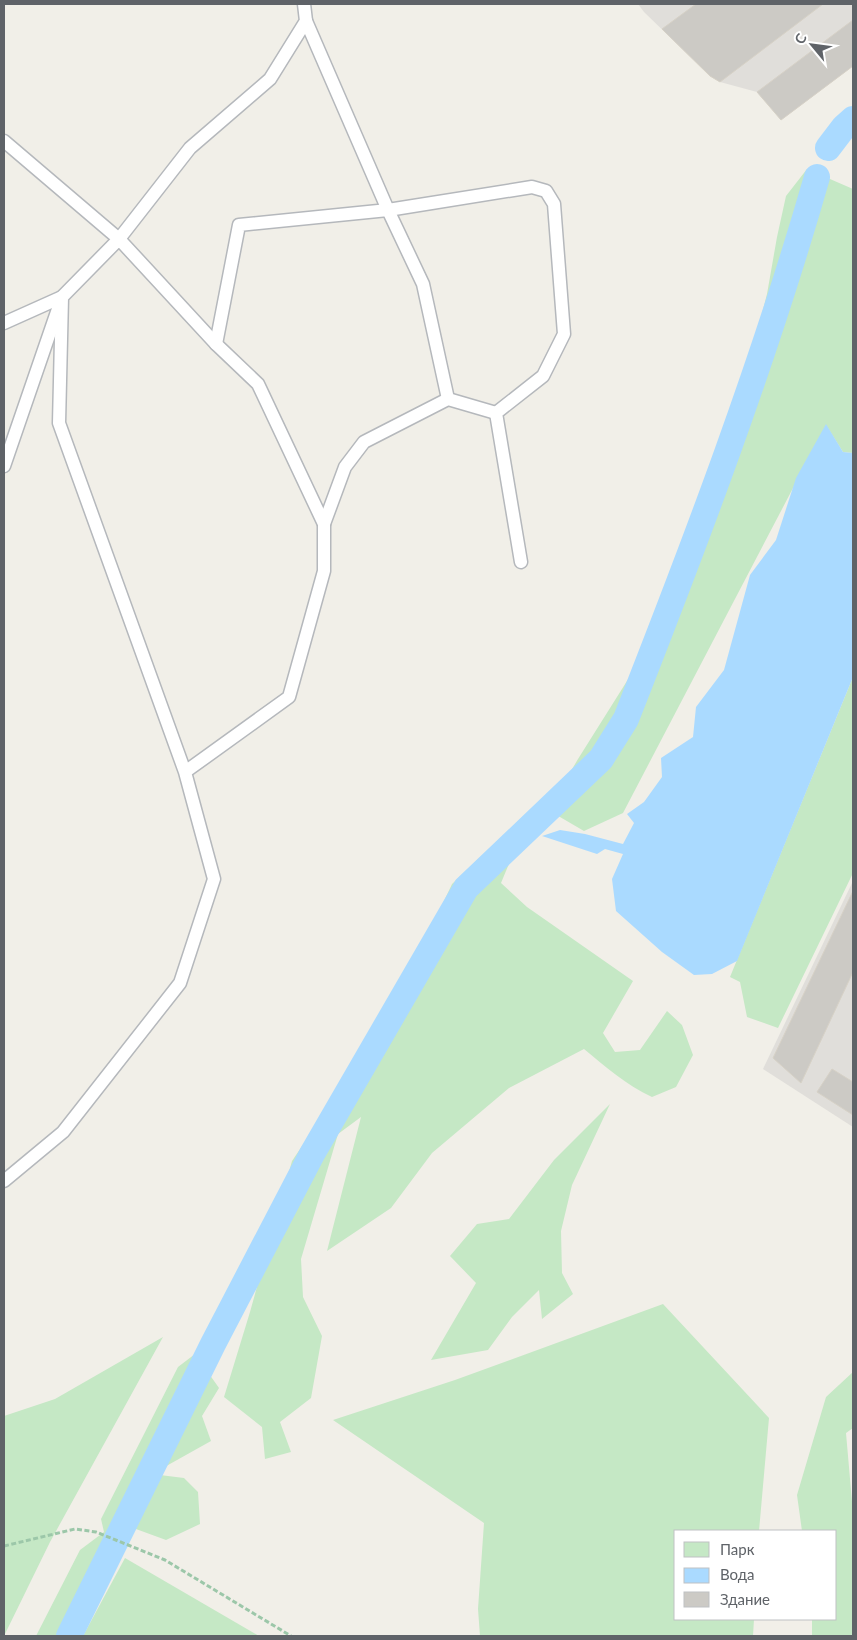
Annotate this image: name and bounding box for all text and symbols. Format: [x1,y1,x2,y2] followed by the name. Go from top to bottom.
[787,20,837,70] north arrow
[791,30,810,47] text: С
[674,1530,837,1620] legend
[720,1540,755,1558] text: Парк
[720,1565,755,1583] text: Вода
[720,1590,770,1608] text: Здание

